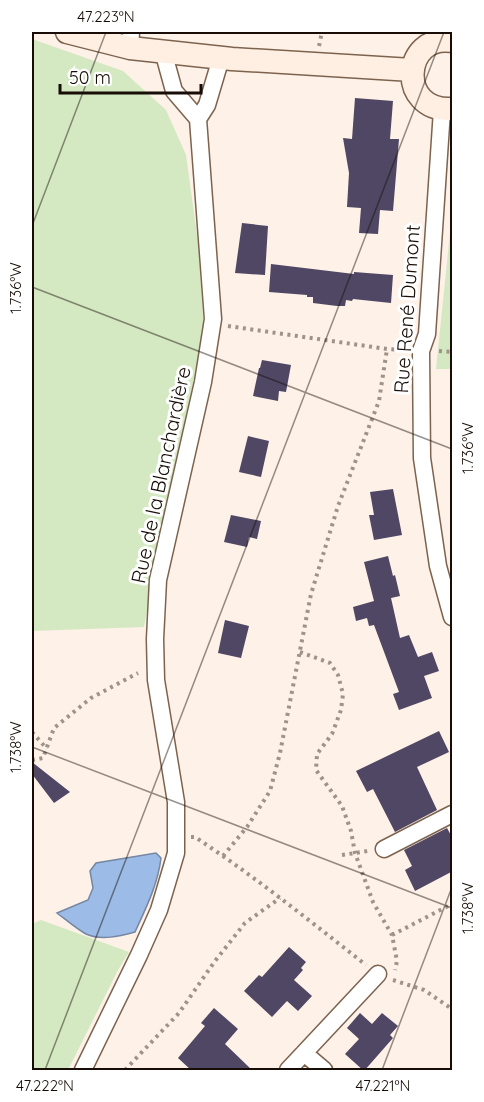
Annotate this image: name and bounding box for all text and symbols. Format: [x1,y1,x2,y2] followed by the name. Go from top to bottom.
[77,7,135,26] text: 47.223°N
[60,57,201,95] scale bar
[69,66,111,89] text: 50 m
[388,224,425,394] street label: Rue René Dumont
[6,262,25,314] text: 1.736°W
[125,364,196,586] street label: Rue de la Blanchardière
[458,422,477,474] text: 1.736°W
[6,721,25,773] text: 1.738°W
[458,882,477,934] text: 1.738°W
[16,1076,74,1095] text: 47.222°N
[356,1076,411,1095] text: 47.221°N

